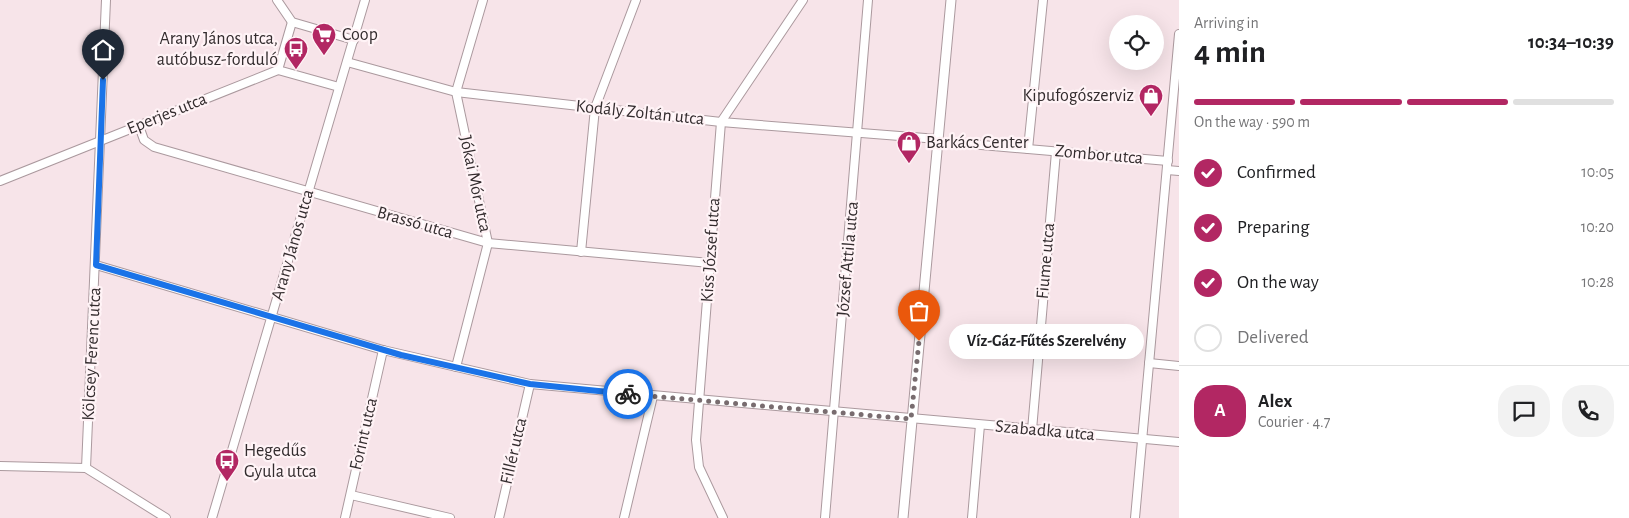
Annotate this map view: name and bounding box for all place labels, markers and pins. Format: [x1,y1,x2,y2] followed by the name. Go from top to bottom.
[311,22,337,56] supermarket icon: Coop
[342,26,378,44] place label: Coop
[82,29,124,80] pin
[157,30,278,69] place label: Arany János utca, autóbusz-forduló
[283,36,309,70] bus stop icon: Arany János utca, autóbusz-forduló
[1138,83,1164,117] shop icon: Kipufogószerviz
[1023,87,1134,105] place label: Kipufogószerviz
[896,130,922,164] shop icon: Barkács Center
[926,134,1029,152] place label: Barkács Center
[898,290,940,341] pin
[949,324,1144,358] callout: Víz-Gáz-Fűtés Szerelvény
[244,442,317,481] place label: Hegedűs Gyula utca
[214,448,240,482] bus stop icon: Hegedűs Gyula utca

